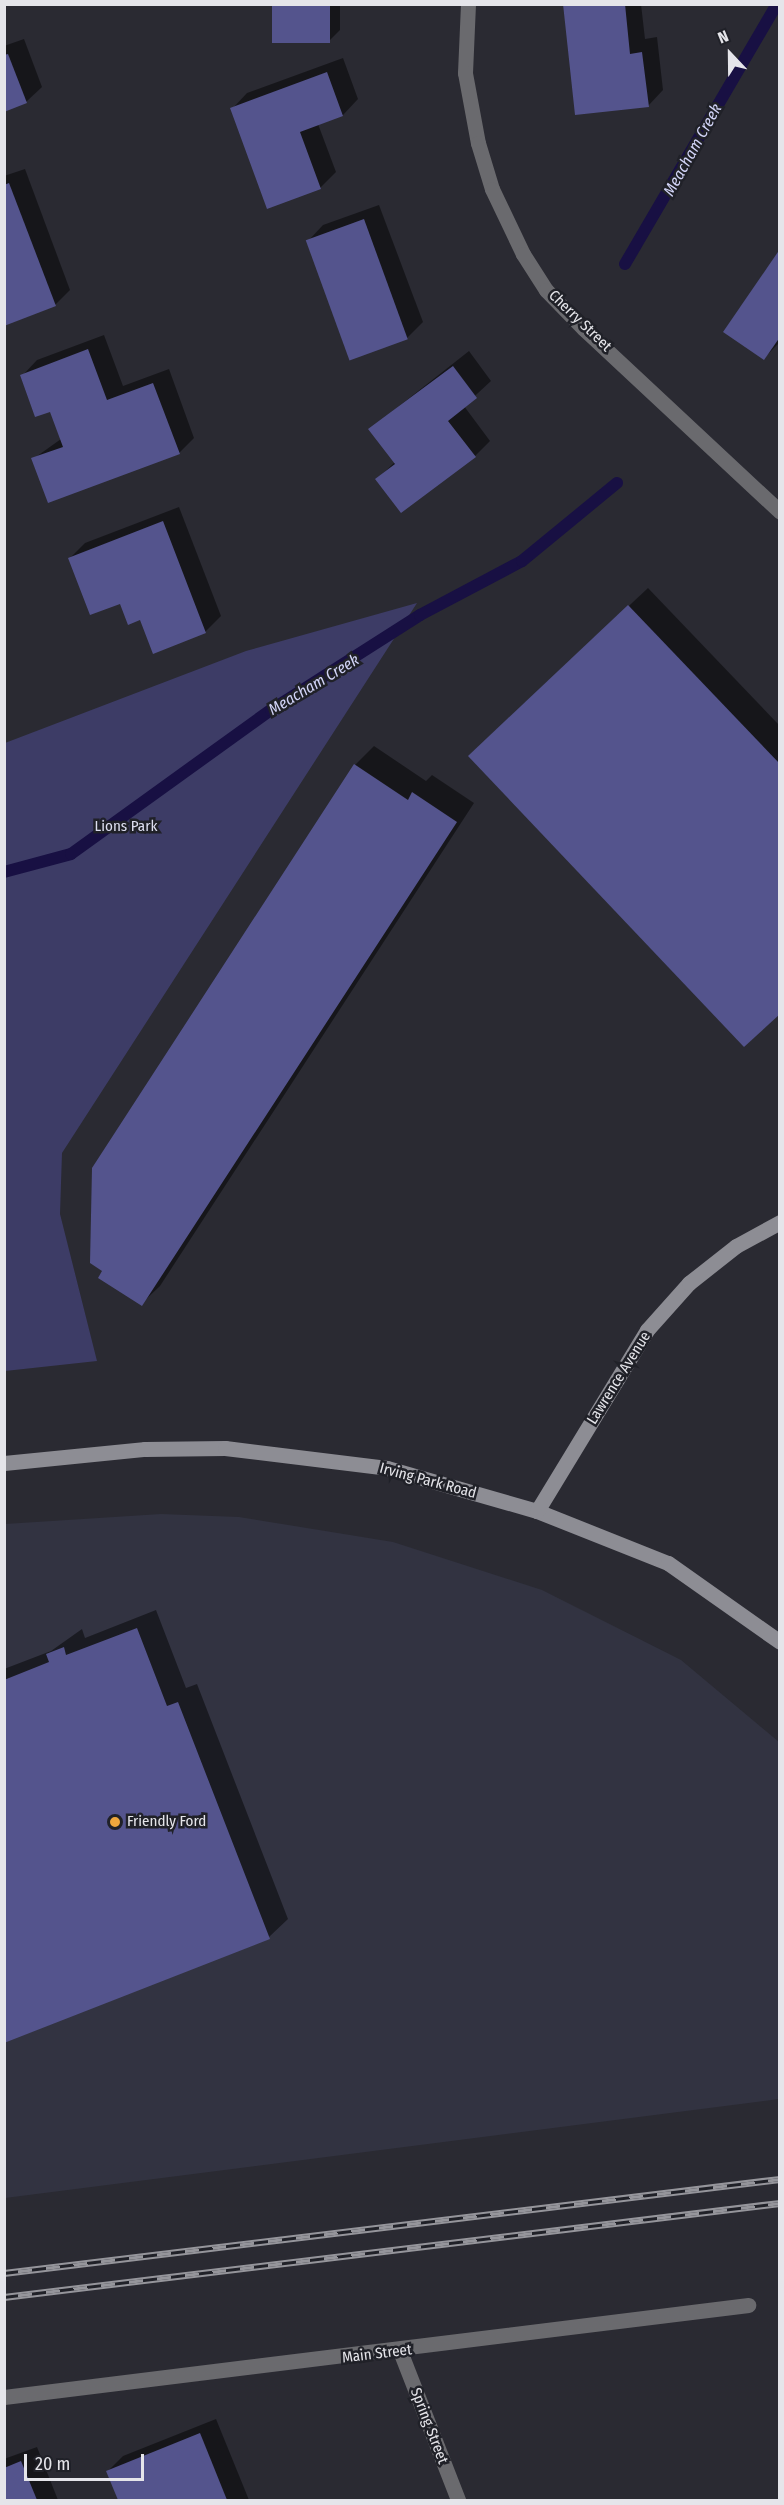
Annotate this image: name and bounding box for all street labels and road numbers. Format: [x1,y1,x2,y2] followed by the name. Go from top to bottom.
[545,287,615,355] street label: Cherry Street
[583,1328,655,1428] street label: Lawrence Avenue
[378,1459,478,1503] street label: Irving Park Road
[341,2341,413,2367] street label: Main Street
[406,2386,452,2466] street label: Spring Street

